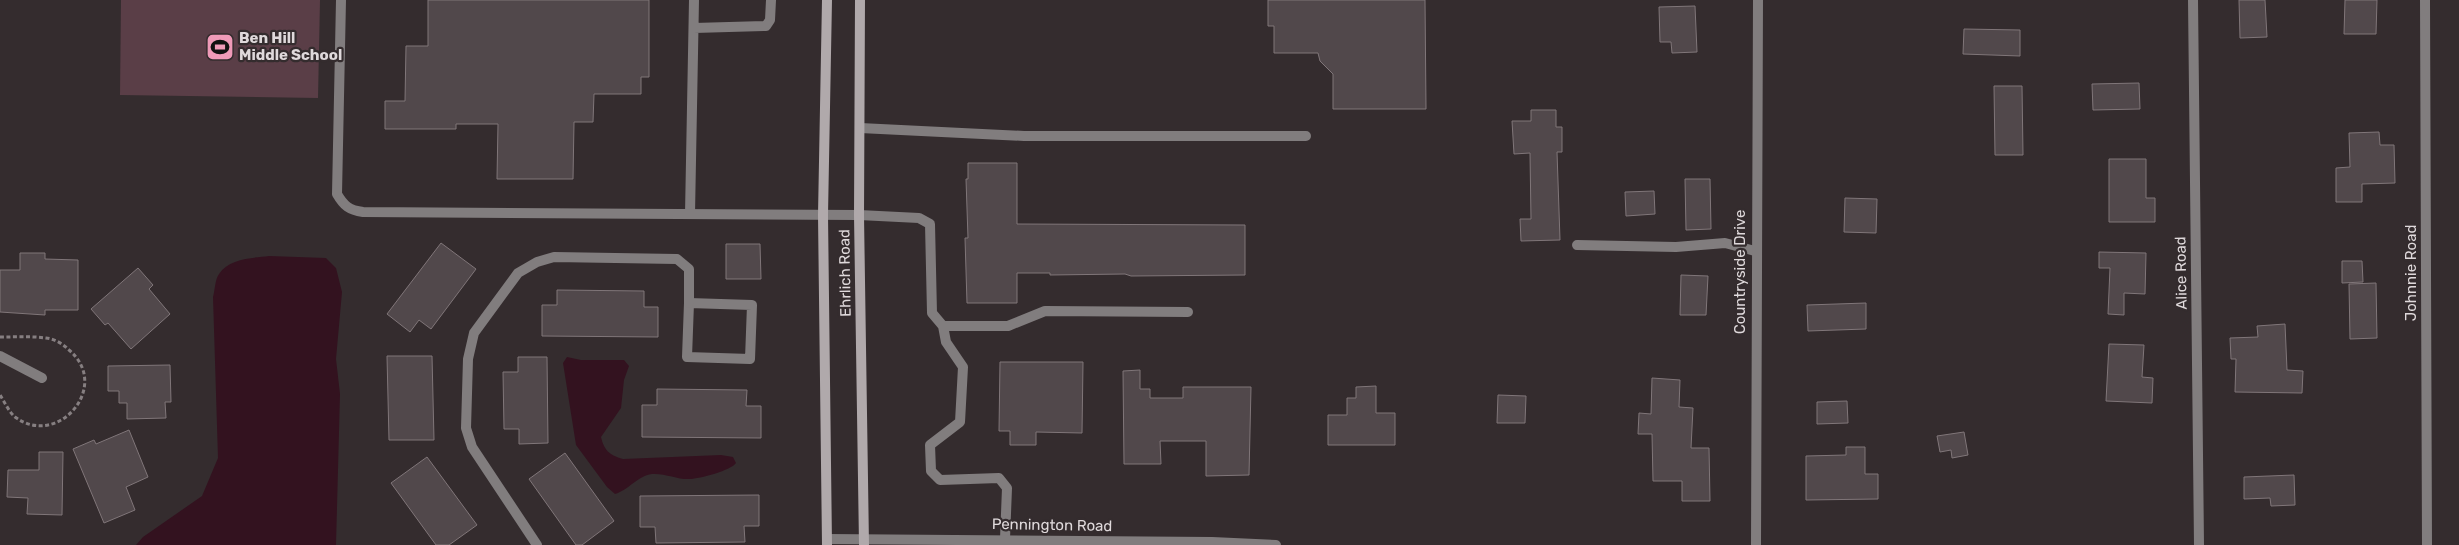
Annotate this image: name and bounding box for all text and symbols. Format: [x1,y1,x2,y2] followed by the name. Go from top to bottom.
[239,29,342,64] place label: Ben Hill Middle School
[205,32,235,62] sports icon: Ben Hill Middle School
[1731,210,1749,334] street label: Countryside Drive
[2402,225,2420,321] street label: Johnnie Road
[835,229,855,317] street label: Ehrlich Road
[2171,236,2191,310] street label: Alice Road
[992,515,1112,535] street label: Pennington Road

